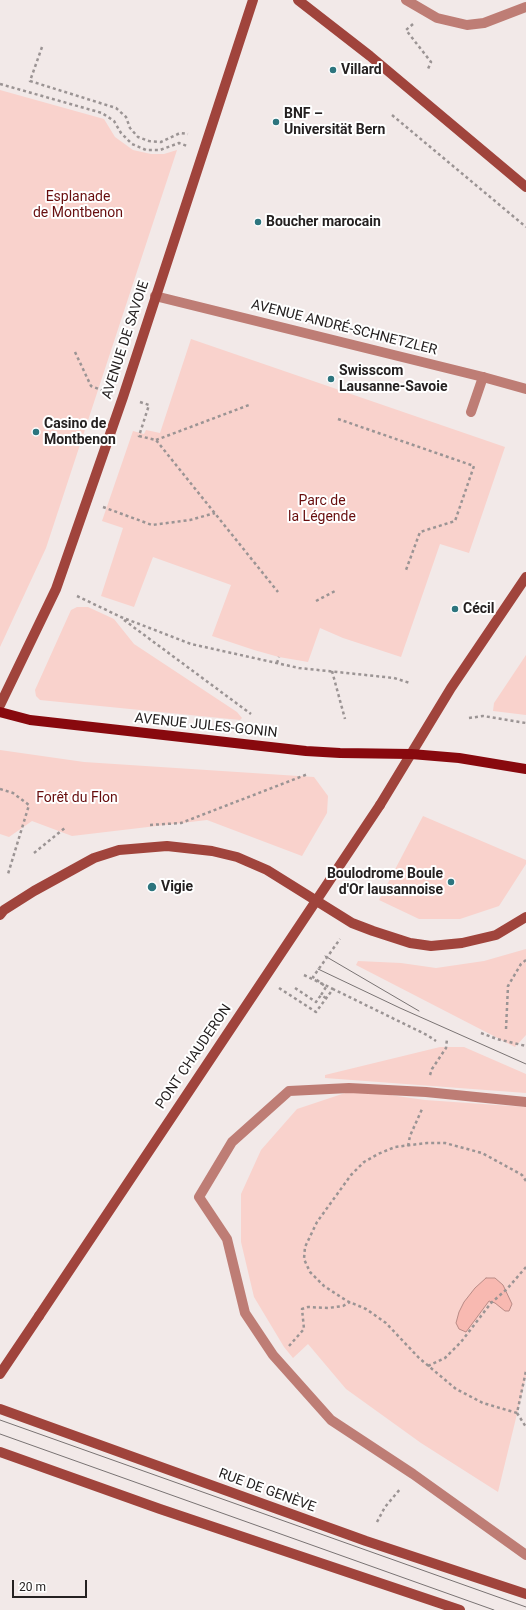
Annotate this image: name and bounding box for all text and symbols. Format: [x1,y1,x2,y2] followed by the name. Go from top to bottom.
[341,62,382,78] place label: Villard
[328,65,338,75] marker: Villard
[284,106,385,138] place label: BNF – Universität Bern
[271,117,281,127] marker: BNF – Universität Bern
[33,189,123,222] park label: Esplanade de Montbenon
[266,214,381,230] place label: Boucher marocain
[253,217,263,227] marker: Boucher marocain
[99,279,153,401] street label: AVENUE DE SAVOIE
[249,297,439,359] street label: AVENUE ANDRÉ-SCHNETZLER
[339,363,448,396] place label: Swisscom Lausanne-Savoie
[326,374,336,384] marker: Swisscom Lausanne-Savoie
[44,416,116,448] place label: Casino de Montbenon
[31,427,41,437] marker: Casino de Montbenon
[288,493,356,526] park label: Parc de la Légende
[463,601,494,617] place label: Cécil
[450,604,460,614] marker: Cécil
[134,710,278,742] street label: AVENUE JULES-GONIN
[36,790,118,806] park label: Forêt du Flon
[327,866,443,898] place label: Boulodrome Boule d'Or lausannoise
[446,877,456,887] marker: Boulodrome Boule d'Or lausannoise
[161,879,193,895] place label: Vigie
[146,881,158,893] marker: Vigie
[153,1001,235,1113] street label: PONT CHAUDERON
[216,1466,318,1516] street label: RUE DE GENÈVE
[14,1572,89,1598] scale bar
[19,1580,46,1594] text: 20 m

